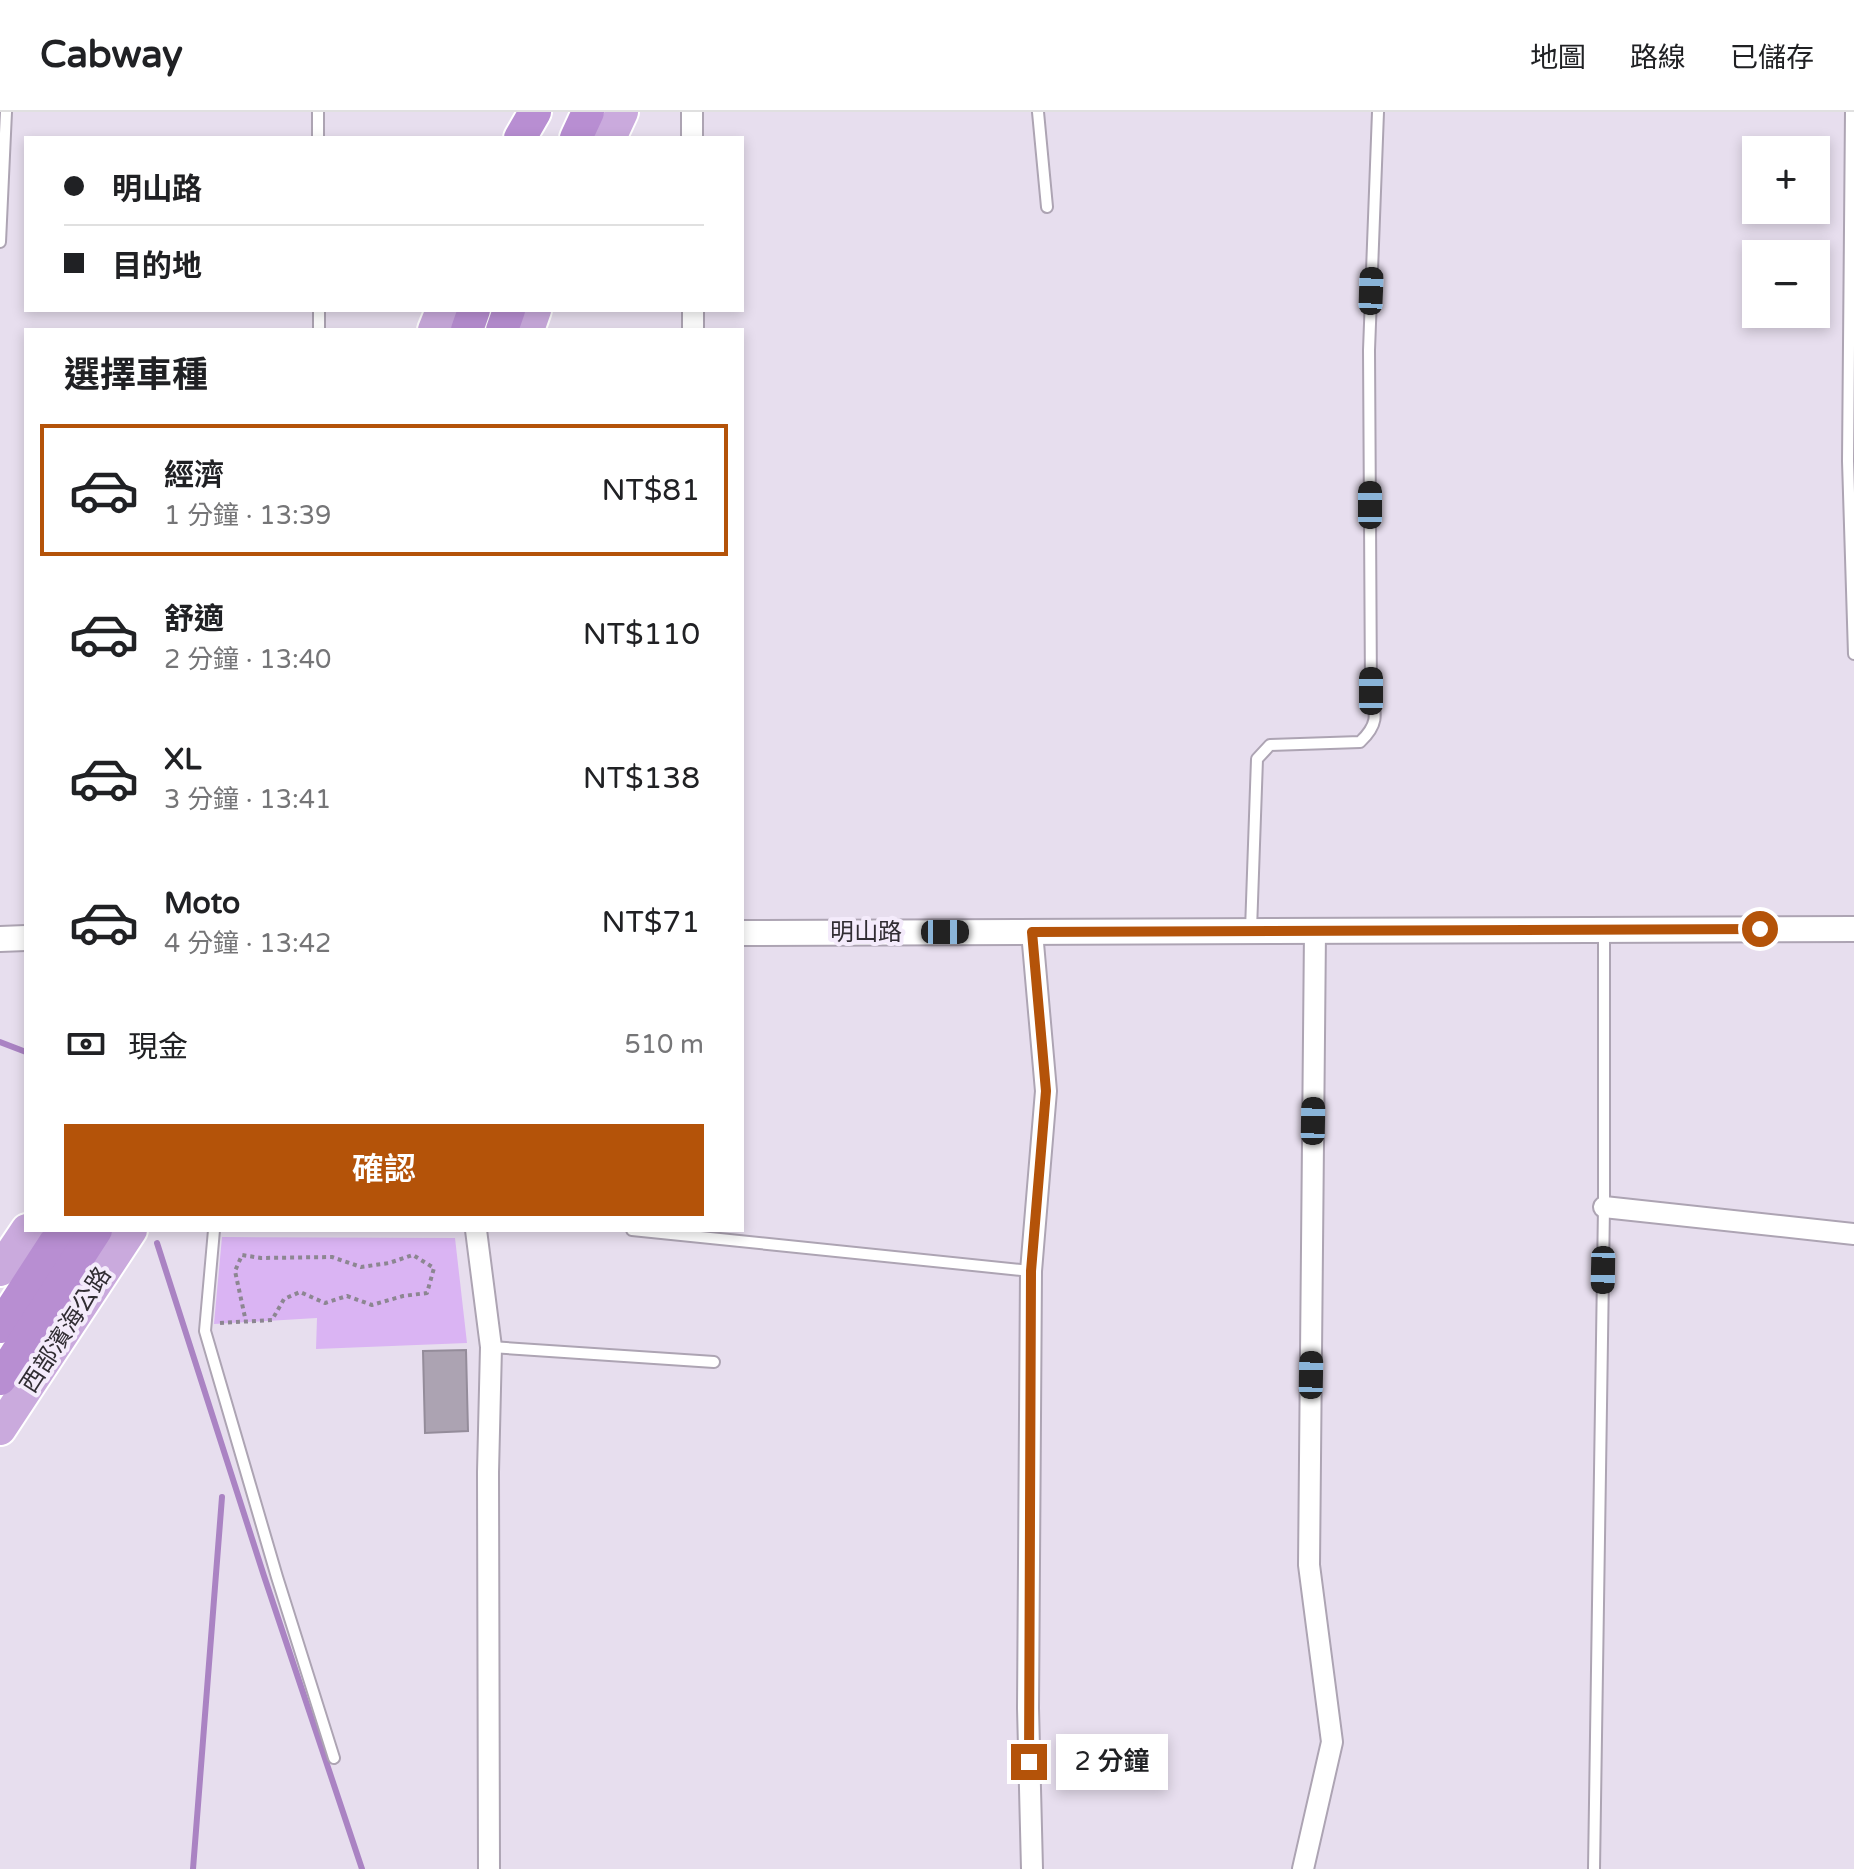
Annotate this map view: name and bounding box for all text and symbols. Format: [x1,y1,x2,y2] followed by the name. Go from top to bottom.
[40,32,183,78] text: Cabway
[1530,41,1586,75] text: 地圖
[1630,41,1686,75] text: 路線
[1730,41,1814,75] text: 已儲存
[1742,136,1830,328] map controls
[1742,136,1830,224] button: +
[112,171,202,208] text: 明山路
[1742,240,1830,328] button: −
[112,248,202,285] text: 目的地
[1358,267,1384,315] car
[64,354,208,397] text: 選擇車種
[68,454,140,526] icon: car
[164,457,224,494] text: 經濟
[601,472,700,509] text: NT$81
[1358,481,1382,529] car
[164,500,331,531] text: 1 分鐘 · 13:39
[68,598,140,670] icon: car
[164,601,224,638] text: 舒適
[583,616,700,653] text: NT$110
[164,644,331,675] text: 2 分鐘 · 13:40
[1359,667,1383,715] car
[164,741,201,778] text: XL
[68,742,140,814] icon: car
[583,760,700,797] text: NT$138
[164,784,331,815] text: 3 分鐘 · 13:41
[164,885,240,922] text: Moto
[68,886,140,958] icon: car
[601,904,700,941] text: NT$71
[1742,911,1778,947] route start
[830,918,902,947] street label: 明山路
[921,920,969,944] car
[164,928,331,959] text: 4 分鐘 · 13:42
[64,1022,108,1066] icon: cash
[128,1029,188,1066] text: 現金
[624,1029,704,1060] text: 510 m
[1301,1097,1325,1145] car
[64,1124,704,1216] button: 確認
[1591,1246,1615,1294] car
[15,1262,117,1398] street label: 西部濱海公路
[1299,1351,1323,1399] car
[1057,1734,1169,1790] callout: 2 分鐘
[1011,1744,1047,1780] route end
[1074,1746,1150,1777] text: 2 分鐘

